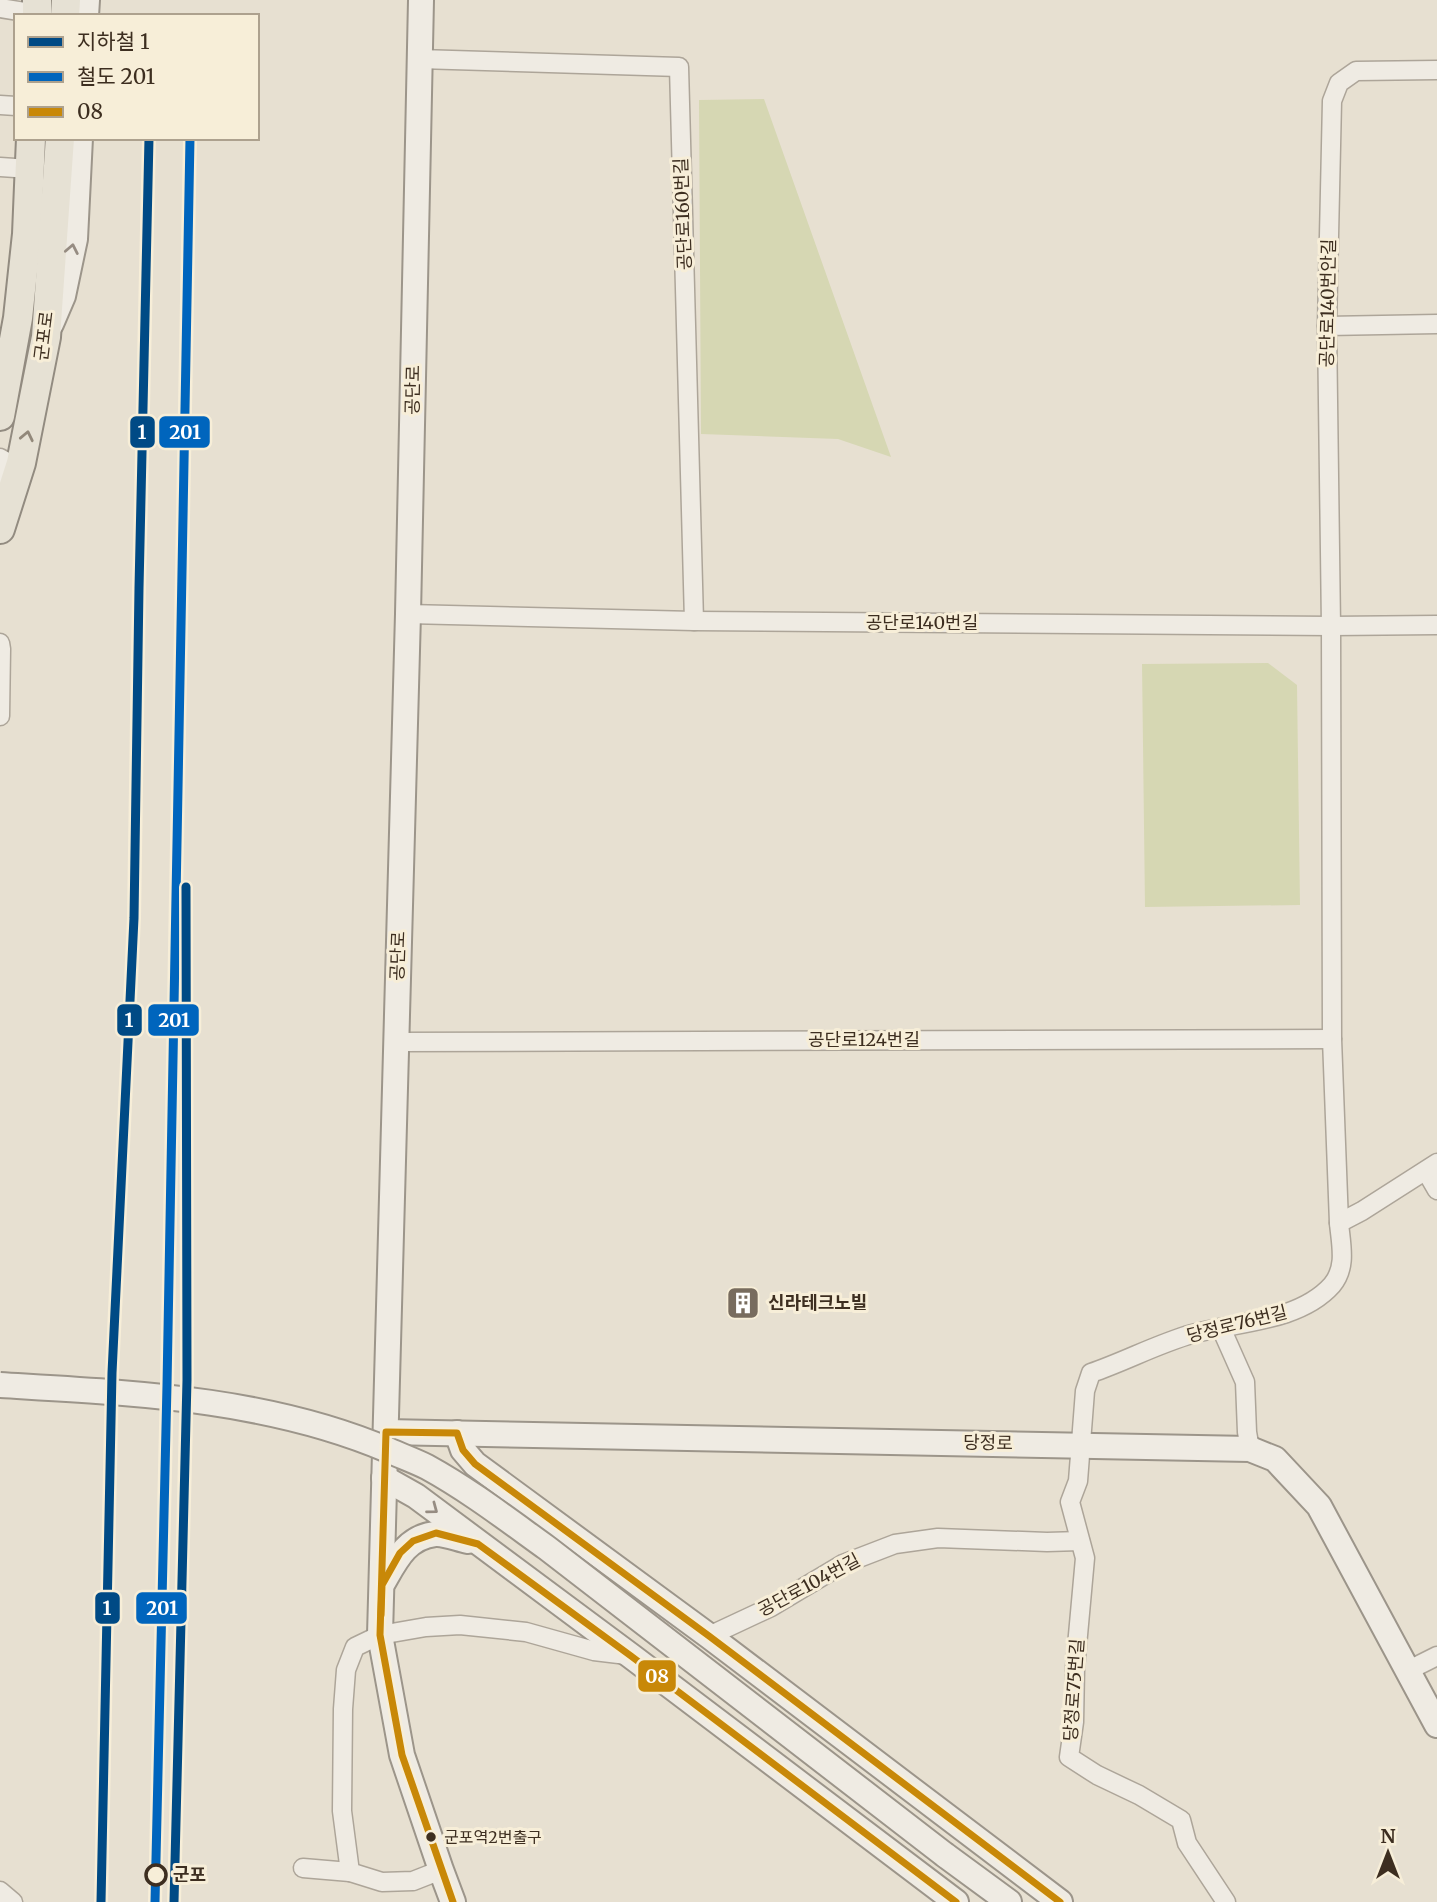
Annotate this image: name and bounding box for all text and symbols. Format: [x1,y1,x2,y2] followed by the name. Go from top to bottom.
[14,14,259,140] legend
[77,28,149,55] text: 지하철 1
[77,63,155,90] text: 철도 201
[77,98,103,125] text: 08
[669,157,696,271] street label: 공단로160번길
[1315,238,1340,368] street label: 공단로140번안길
[64,243,79,255] one-way arrow
[29,310,58,362] street label: 군포로
[401,365,424,415] street label: 공단로
[129,415,156,449] line badge: 1
[158,415,211,449] line badge: 201
[138,420,147,444] text: 1
[169,420,201,444] text: 201
[19,430,34,442] one-way arrow
[866,611,978,634] street label: 공단로140번길
[385,931,410,981] street label: 공단로
[116,1003,143,1037] line badge: 1
[147,1003,200,1037] line badge: 201
[125,1008,134,1032] text: 1
[158,1008,190,1032] text: 201
[808,1028,920,1051] street label: 공단로124번길
[724,1284,762,1322] building icon: 신라테크노빌
[768,1291,867,1314] place label: 신라테크노빌
[1184,1300,1290,1347] street label: 당정로76번길
[963,1431,1013,1454] street label: 당정로
[425,1501,437,1514] one-way arrow
[754,1548,864,1621] street label: 공단로104번길
[94,1591,121,1625] line badge: 1
[135,1591,188,1625] line badge: 201
[103,1596,112,1620] text: 1
[146,1596,178,1620] text: 201
[1058,1638,1089,1742] street label: 당정로75번길
[637,1659,677,1693] line badge: 08
[645,1664,669,1688] text: 08
[1353,1818,1423,1888] north arrow
[1380,1824,1396,1848] text: N
[444,1827,542,1847] place label: 군포역2번출구
[424,1830,438,1844] marker: 군포역2번출구
[173,1863,206,1886] place label: 군포
[145,1864,167,1886] marker: 군포

